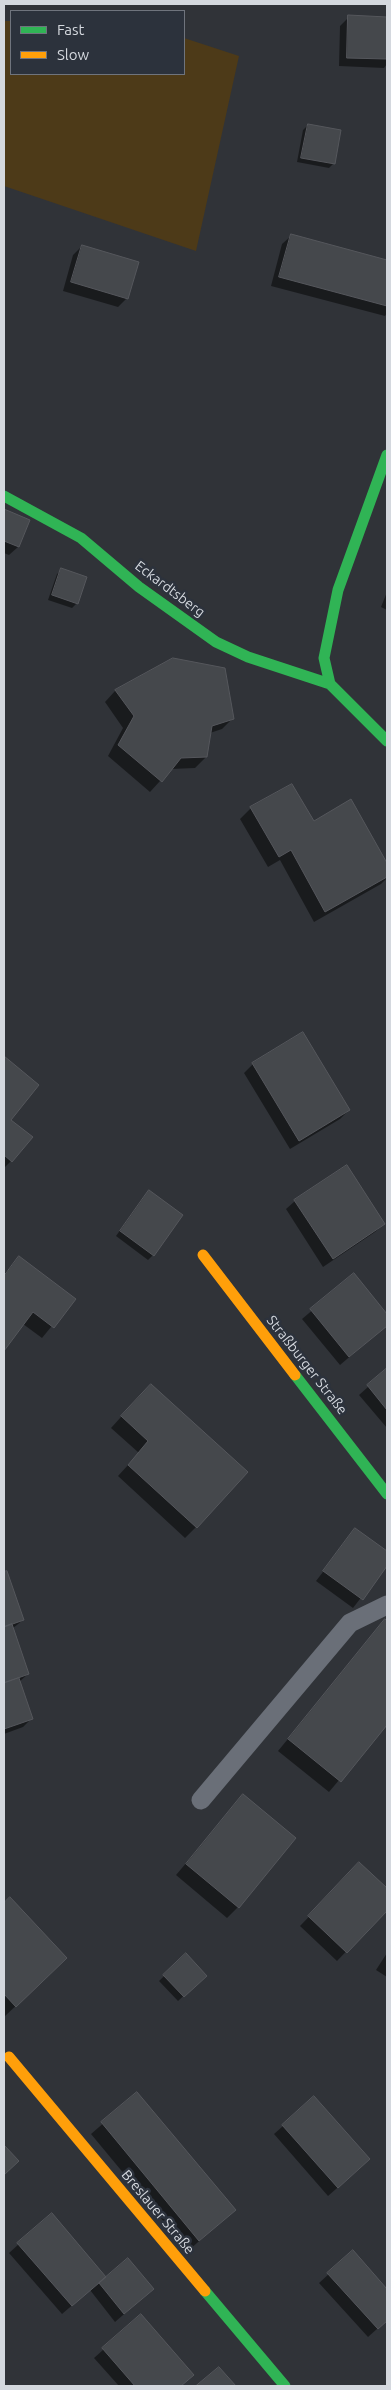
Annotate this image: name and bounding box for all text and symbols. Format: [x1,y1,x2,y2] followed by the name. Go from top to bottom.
[10,10,185,75] legend
[57,21,84,38] text: Fast
[57,46,89,63] text: Slow
[132,557,208,621] street label: Eckardtsberg
[263,1312,351,1418] street label: Straßburger Straße
[118,2167,198,2257] street label: Breslauer Straße

